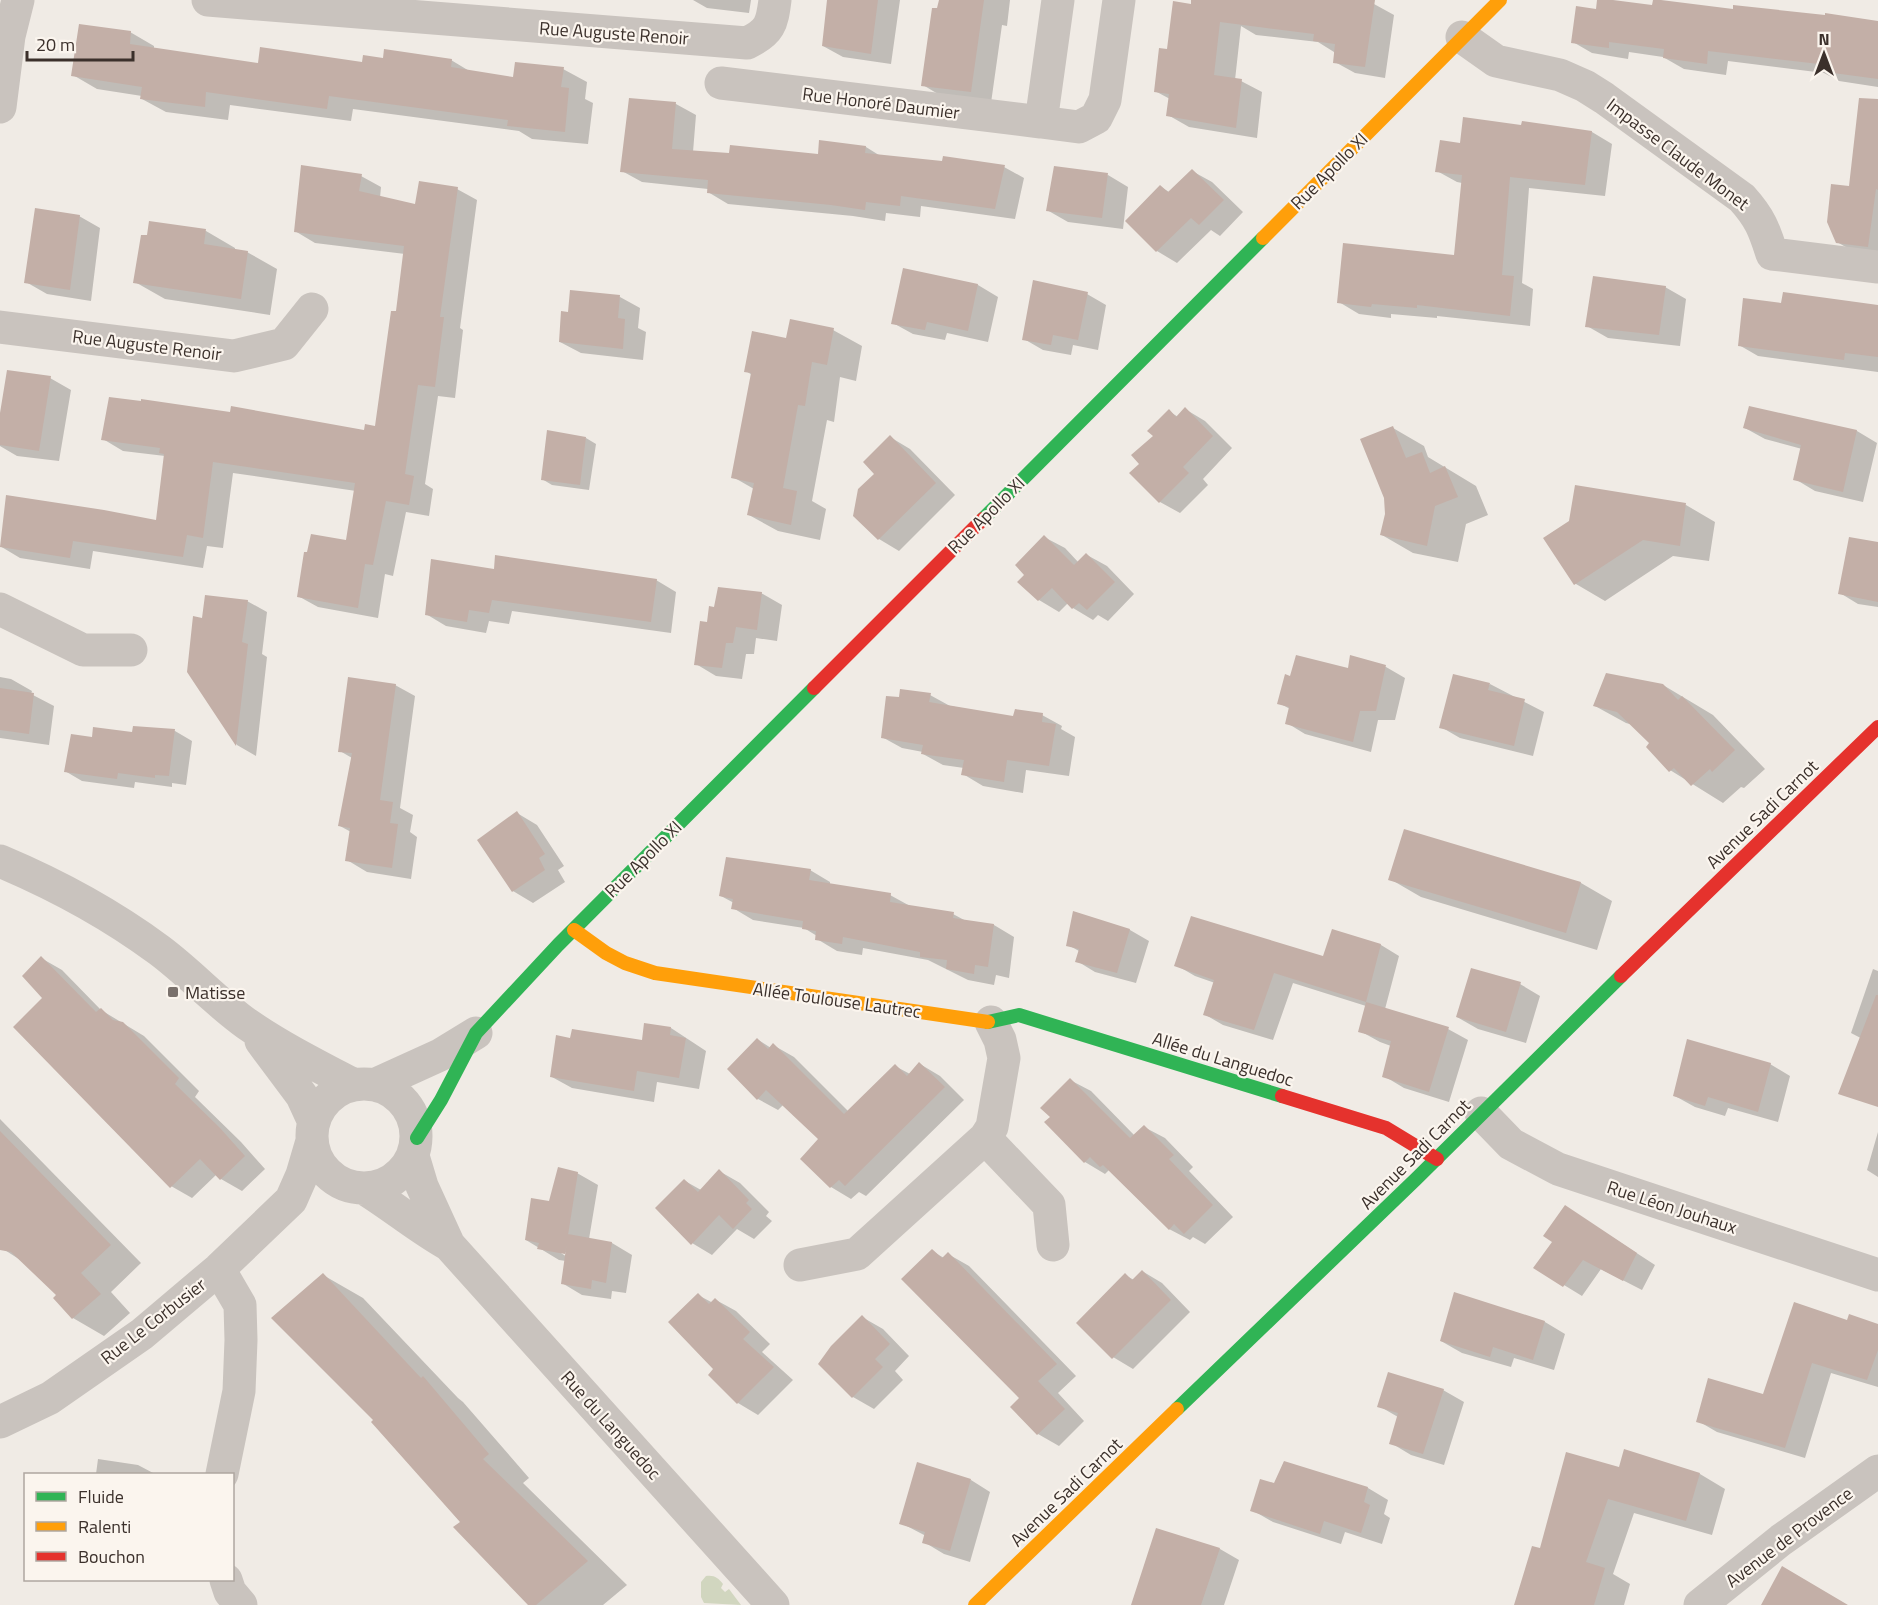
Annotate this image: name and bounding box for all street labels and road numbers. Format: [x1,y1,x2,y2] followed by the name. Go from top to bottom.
[538,14,690,52] street label: Rue Auguste Renoir
[801,80,961,126] street label: Rue Honoré Daumier
[1601,91,1756,217] street label: Impasse Claude Monet
[1284,126,1374,216] street label: Rue Apollo XI
[71,322,223,368] street label: Rue Auguste Renoir
[941,470,1031,560] street label: Rue Apollo XI
[1700,753,1825,875] street label: Avenue Sadi Carnot
[598,814,688,904] street label: Rue Apollo XI
[751,975,923,1025] street label: Allée Toulouse Lautrec
[1149,1025,1297,1093] street label: Allée du Languedoc
[1354,1092,1477,1215] street label: Avenue Sadi Carnot
[1604,1173,1740,1241] street label: Rue Léon Jouhaux
[95,1271,211,1371] street label: Rue Le Corbusier
[555,1364,668,1486] street label: Rue du Languedoc
[1004,1431,1129,1553] street label: Avenue Sadi Carnot
[1720,1480,1858,1594] street label: Avenue de Provence

